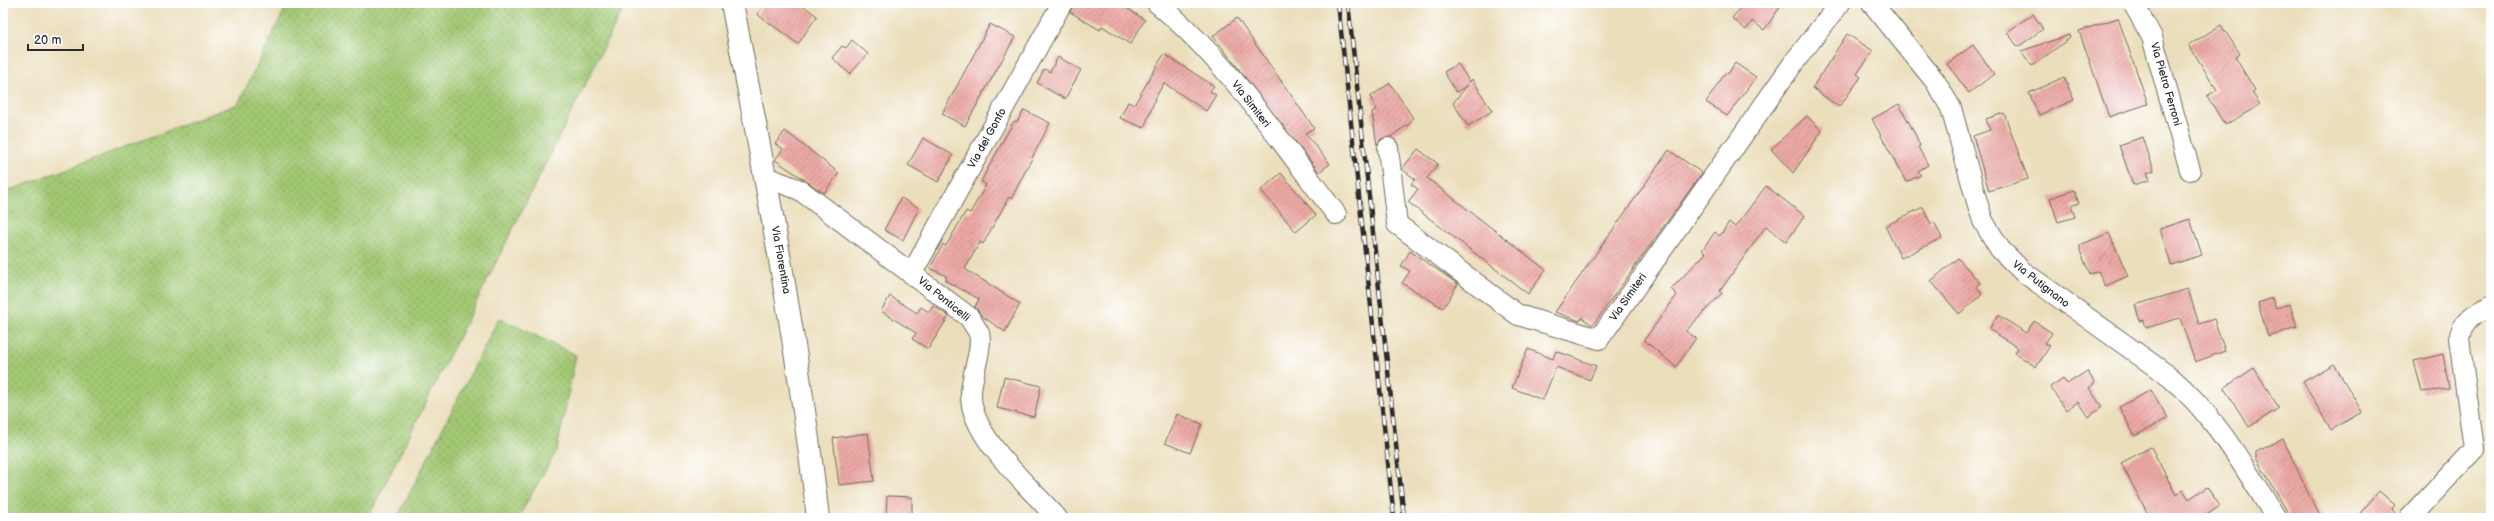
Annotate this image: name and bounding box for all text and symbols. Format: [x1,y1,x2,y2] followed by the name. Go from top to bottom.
[28,26,83,52] scale bar
[34,33,61,48] text: 20 m
[2148,41,2184,127] street label: Via Pietro Ferroni
[1229,78,1273,130] street label: Via Simiteri
[965,106,1009,170] street label: Via del Gonfo
[769,225,793,295] street label: Via Fiorentina
[2010,258,2072,310] street label: Via Putignano
[1607,271,1649,323] street label: Via Simiteri
[915,274,973,324] street label: Via Ponticelli

